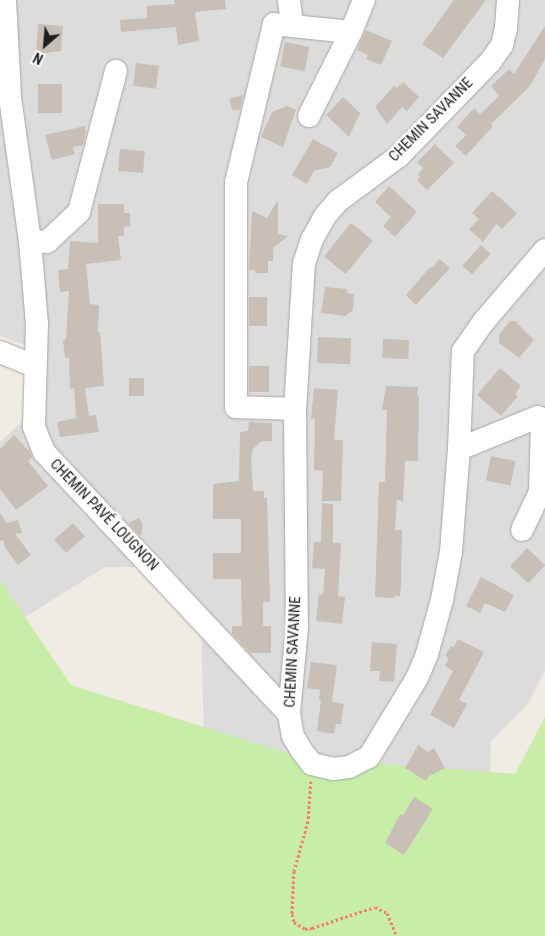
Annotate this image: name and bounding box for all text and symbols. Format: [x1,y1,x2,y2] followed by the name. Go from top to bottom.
[20,20,70,70] north arrow
[31,49,46,67] text: N
[385,74,477,166] street label: CHEMIN SAVANNE
[46,455,162,575] street label: CHEMIN PAVÉ LOUGNON
[281,596,305,708] street label: CHEMIN SAVANNE

